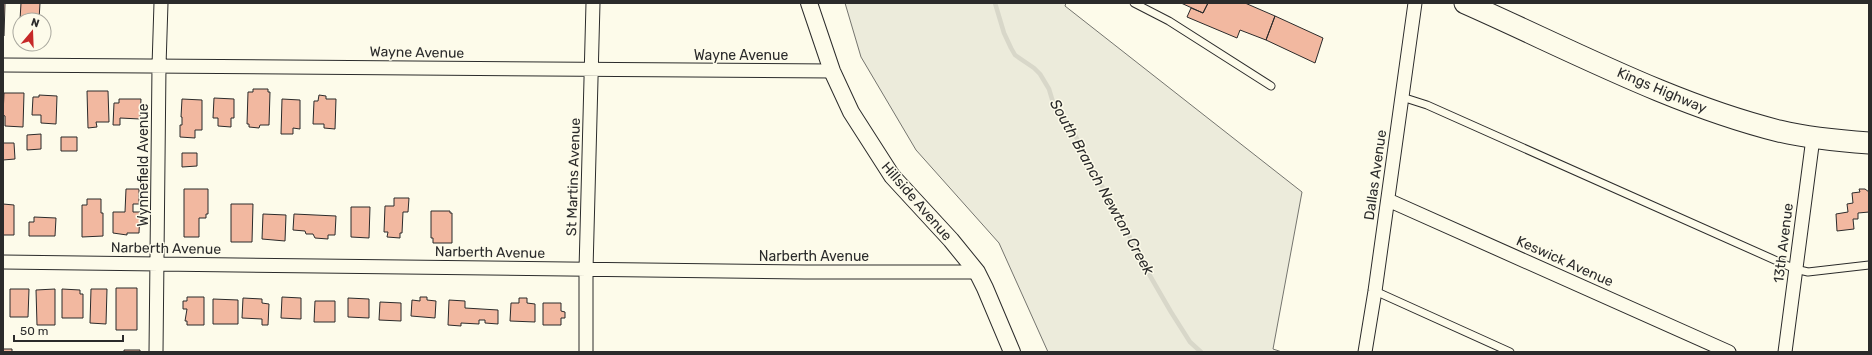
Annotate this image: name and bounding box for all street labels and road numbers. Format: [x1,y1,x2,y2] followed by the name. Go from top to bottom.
[370,43,465,62] street label: Wayne Avenue
[694,47,788,64] street label: Wayne Avenue
[1614,64,1709,117] street label: Kings Highway
[135,103,152,227] street label: Wynnefield Avenue
[563,117,584,236] street label: St Martins Avenue
[1361,129,1390,221] street label: Dallas Avenue
[878,158,956,244] street label: Hillside Avenue
[1770,202,1797,284] street label: 13th Avenue
[1514,232,1616,291] street label: Keswick Avenue
[111,239,221,258] street label: Narberth Avenue
[435,243,545,262] street label: Narberth Avenue
[759,248,869,265] street label: Narberth Avenue

